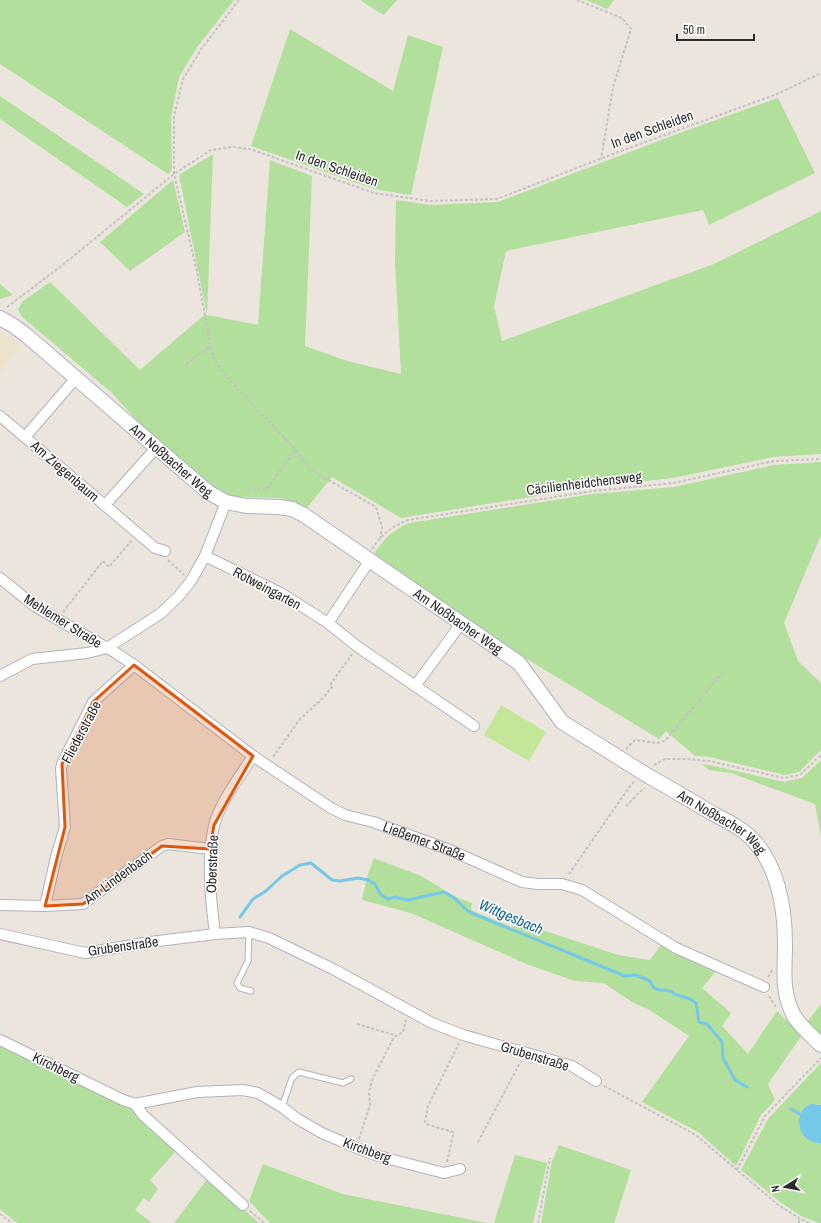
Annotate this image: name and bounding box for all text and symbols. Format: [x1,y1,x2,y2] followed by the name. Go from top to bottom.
[677,16,754,42] scale bar
[683,22,705,38] text: 50 m
[608,106,696,152] street label: In den Schleiden
[293,145,381,191] street label: In den Schleiden
[125,419,216,502] street label: Am Noßbacher Weg
[26,436,103,506] street label: Am Ziegenbaum
[525,467,643,499] street label: Cäcilienheidchensweg
[230,563,304,613] street label: Rotweingarten
[409,584,506,658] street label: Am Noßbacher Weg
[21,590,105,652] street label: Mehlemer Straße
[57,698,105,766] street label: Fliederstraße
[673,785,771,858] street label: Am Noßbacher Weg
[381,817,469,865] street label: Ließemer Straße
[202,835,222,893] street label: Oberstraße
[79,846,156,909] street label: Am Lindenbach
[476,894,547,940] water label: Wittgesbach
[87,932,159,960] street label: Grubenstraße
[499,1037,571,1075] street label: Grubenstraße
[30,1048,83,1086] street label: Kirchberg
[341,1133,394,1167] street label: Kirchberg
[765,1167,805,1207] north arrow
[768,1184,783,1193] text: N

